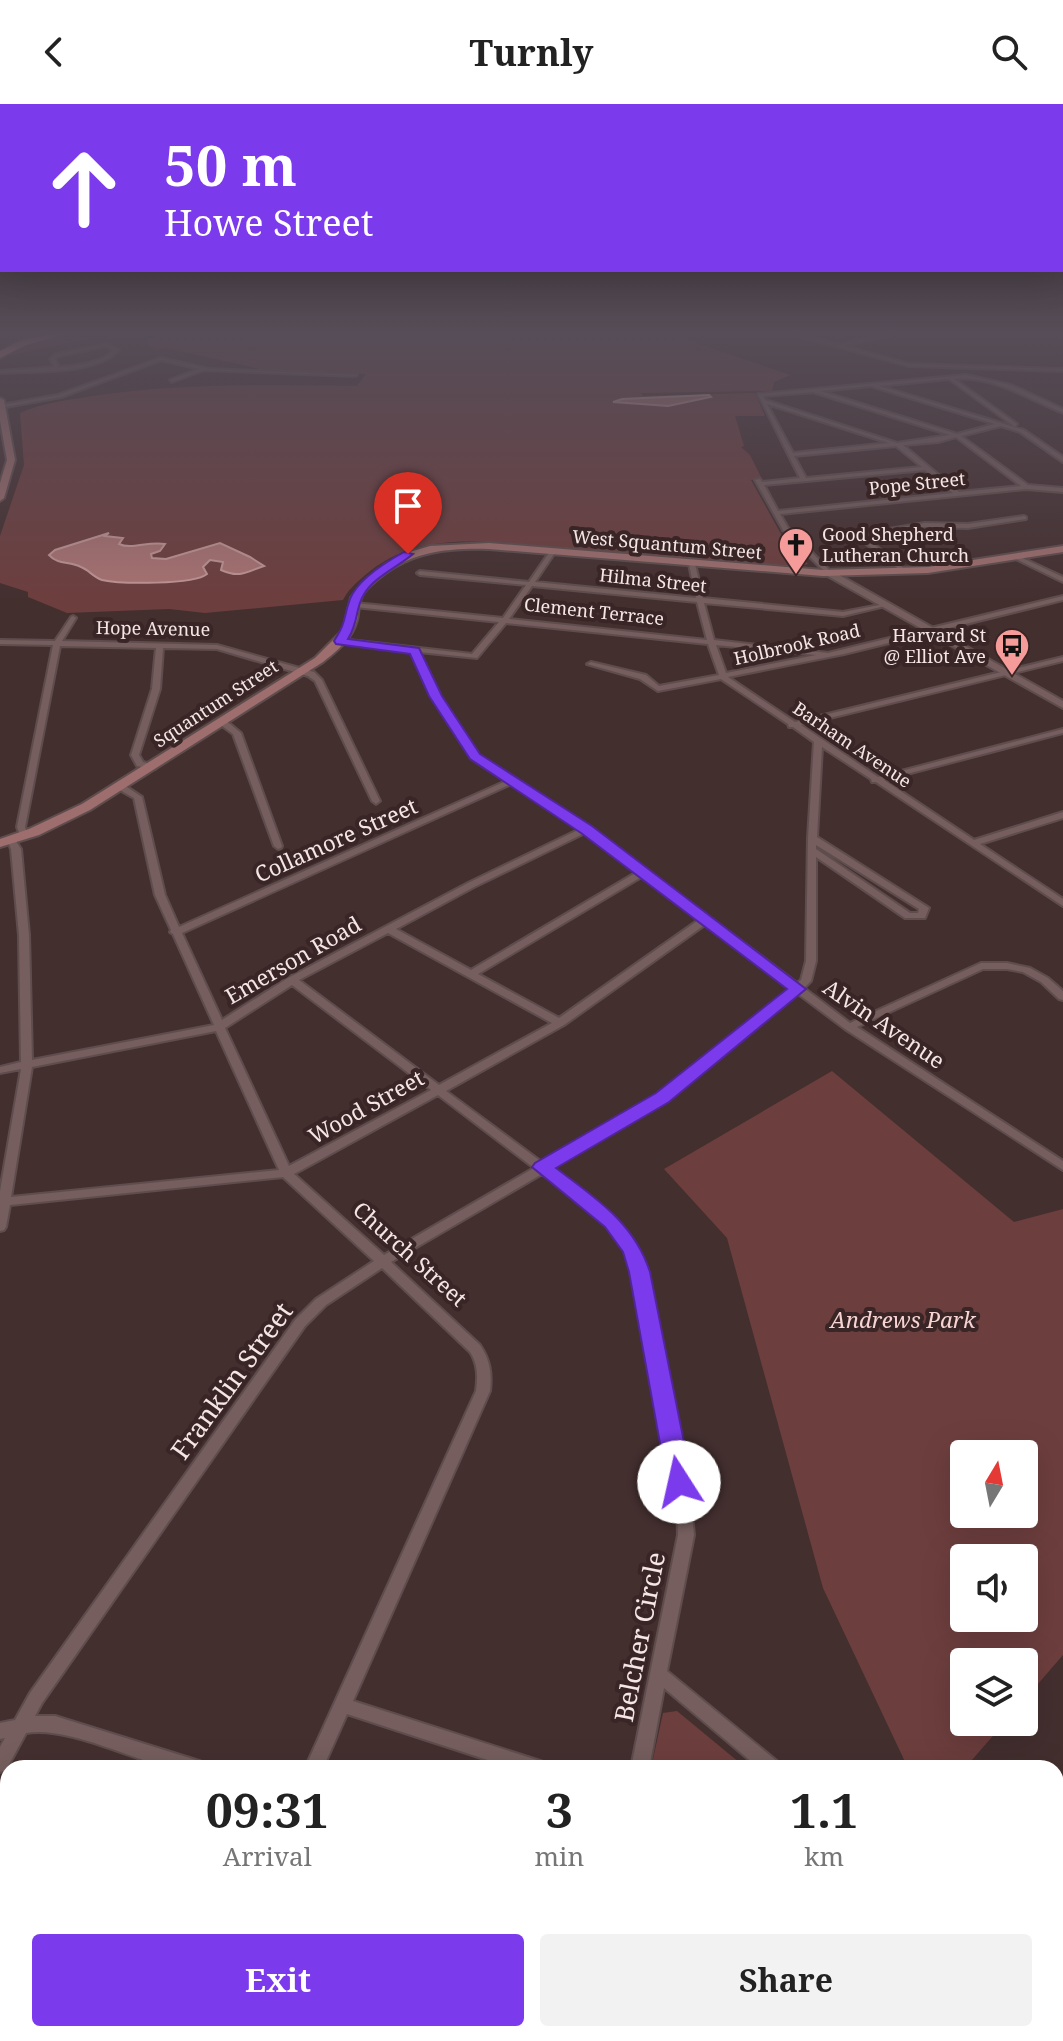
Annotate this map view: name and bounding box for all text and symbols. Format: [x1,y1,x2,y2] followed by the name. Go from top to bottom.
[470,28,593,77] text: Turnly
[32,30,76,74] icon: back
[987,30,1031,74] icon: search
[164,126,297,202] text: 50 m
[32,136,136,240] icon: ahead
[164,198,373,247] text: Howe Street
[867,466,966,500] street label: Pope Street
[374,472,442,554] pin
[386,484,430,528] icon: arrive
[822,522,969,567] place label: Good Shepherd Lutheran Church
[571,524,763,564] street label: West Squantum Street
[777,526,815,576] church icon: Good Shepherd Lutheran Church
[598,562,708,598] street label: Hilma Street
[523,592,665,630] street label: Clement Terrace
[96,615,210,641] street label: Hope Avenue
[731,618,862,670] street label: Holbrook Road
[884,623,986,668] place label: Harvard St @ Elliot Ave
[993,627,1031,677] bus stop icon: Harvard St @ Elliot Ave
[149,654,282,752] street label: Squantum Street
[789,696,916,793] street label: Barham Avenue
[250,790,422,888] street label: Collamore Street
[219,908,366,1010] street label: Emerson Road
[818,971,951,1075] street label: Alvin Avenue
[302,1062,429,1150] street label: Wood Street
[347,1194,474,1313] street label: Church Street
[162,1295,300,1466] street label: Franklin Street
[828,1304,977,1334] park label: Andrews Park
[637,1440,721,1524] position arrow
[950,1440,1038,1528] north arrow
[950,1440,1038,1736] map controls
[950,1544,1038,1632] button: sound
[605,1549,673,1725] street label: Belcher Circle
[950,1648,1038,1736] button: layers
[206,1777,329,1842] text: 09:31
[546,1777,573,1842] text: 3
[790,1777,858,1842] text: 1.1
[223,1838,312,1874] text: Arrival
[535,1838,584,1874] text: min
[804,1838,844,1874] text: km
[32,1934,524,2026] button: Exit
[540,1934,1032,2026] button: Share

